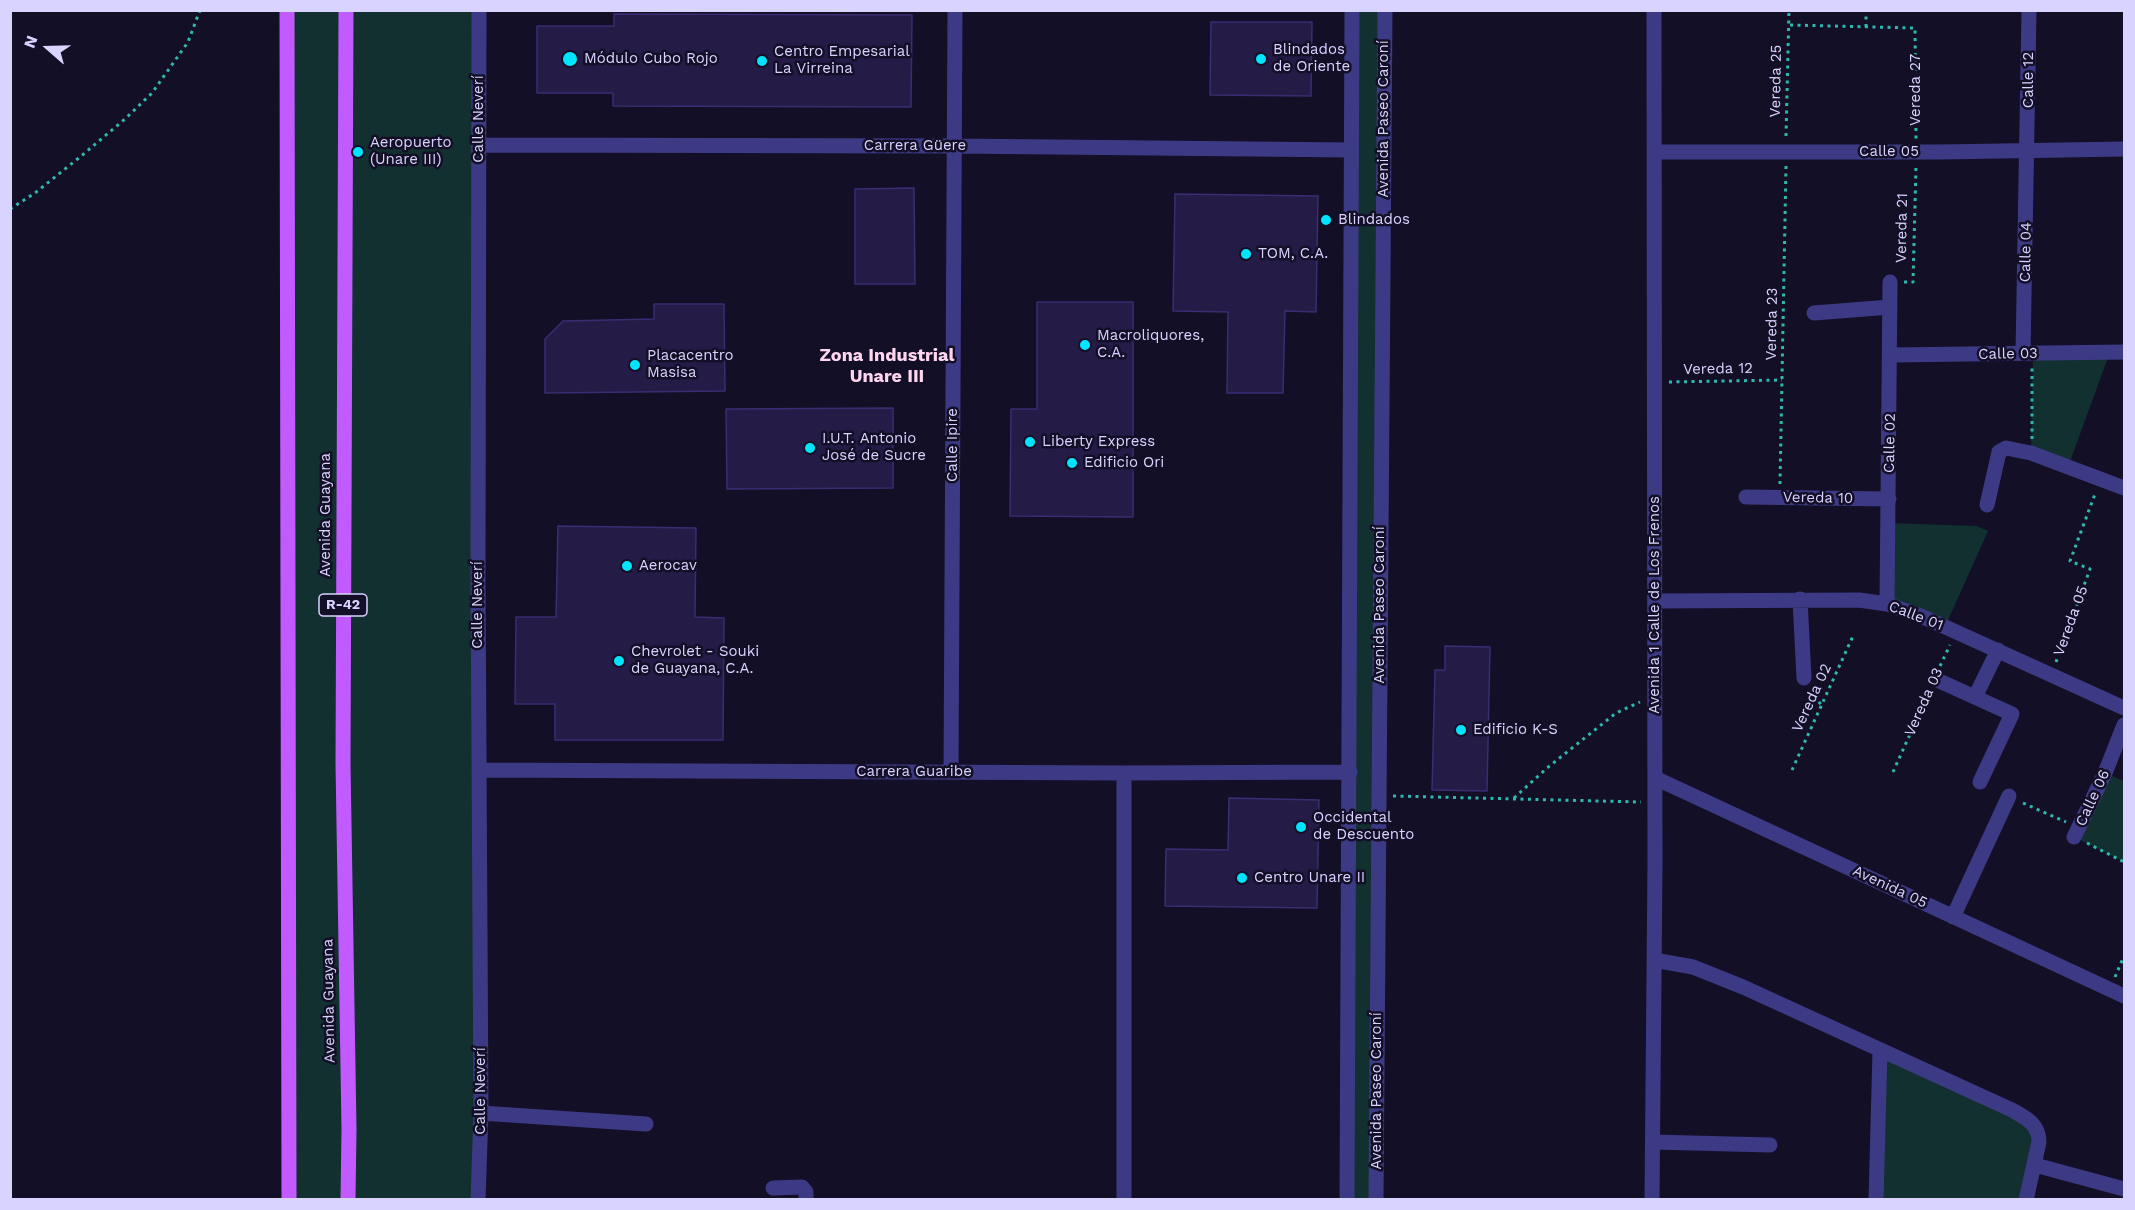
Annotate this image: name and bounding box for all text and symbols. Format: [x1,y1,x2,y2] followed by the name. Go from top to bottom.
[18,18,78,78] north arrow
[20,33,42,51] text: N
[1375,40,1393,198] street label: Avenida Paseo Caroní
[1273,41,1350,76] place label: Blindados de Oriente
[774,43,910,78] place label: Centro Empesarial La Virreina
[1766,44,1786,118] street label: Vereda 25
[561,50,579,68] marker: Módulo Cubo Rojo
[584,50,718,68] place label: Módulo Cubo Rojo
[1254,52,1268,66] marker: Blindados de Oriente
[2020,52,2038,108] street label: Calle 12
[755,54,769,68] marker: Centro Empesarial La Virreina
[1907,54,1925,126] street label: Vereda 27
[470,75,488,163] street label: Calle Neverí
[370,134,452,169] place label: Aeropuerto (Unare III)
[864,137,966,155] street label: Carrera Güere
[1859,143,1919,161] street label: Calle 05
[351,145,365,159] marker: Aeropuerto (Unare III)
[1892,193,1912,263] street label: Vereda 21
[1338,211,1410,229] place label: Blindados
[1319,213,1333,227] marker: Blindados
[2016,222,2036,282] street label: Calle 04
[1258,245,1328,263] place label: TOM, C.A.
[1239,247,1253,261] marker: TOM, C.A.
[1762,287,1782,361] street label: Vereda 23
[1097,327,1204,362] place label: Macroliquores, C.A.
[1078,338,1092,352] marker: Macroliquores, C.A.
[1978,344,2038,364] street label: Calle 03
[820,345,954,388] district label: Zona Industrial Unare III
[647,347,734,382] place label: Placacentro Masisa
[628,358,642,372] marker: Placacentro Masisa
[1683,359,1753,379] street label: Vereda 12
[944,408,962,482] street label: Calle Ipire
[1880,413,1900,473] street label: Calle 02
[822,430,926,465] place label: I.U.T. Antonio José de Sucre
[1042,433,1155,451] place label: Liberty Express
[1023,435,1037,449] marker: Liberty Express
[803,441,817,455] marker: I.U.T. Antonio José de Sucre
[317,453,335,577] street label: Avenida Guayana
[1084,454,1164,472] place label: Edificio Ori
[1065,456,1079,470] marker: Edificio Ori
[1783,488,1853,508] street label: Vereda 10
[1646,496,1664,714] street label: Avenida 1 Calle de Los Frenos
[1371,526,1389,684] street label: Avenida Paseo Caroní
[639,557,697,575] place label: Aerocav
[620,559,634,573] marker: Aerocav
[469,561,487,649] street label: Calle Neverí
[2050,583,2092,659] street label: Vereda 05
[319,594,367,616] road number: R-42
[1886,597,1946,635] street label: Calle 01
[631,643,759,678] place label: Chevrolet - Souki de Guayana, C.A.
[612,654,626,668] marker: Chevrolet - Souki de Guayana, C.A.
[1788,661,1836,735] street label: Vereda 02
[1901,665,1947,739] street label: Vereda 03
[1473,721,1558,739] place label: Edificio K-S
[1454,723,1468,737] marker: Edificio K-S
[856,763,972,781] street label: Carrera Guaribe
[2072,767,2114,829] street label: Calle 06
[1313,809,1414,844] place label: Occidental de Descuento
[1294,820,1308,834] marker: Occidental de Descuento
[1850,862,1930,912] street label: Avenida 05
[1254,869,1365,887] place label: Centro Unare II
[1235,871,1249,885] marker: Centro Unare II
[319,939,339,1063] street label: Avenida Guayana
[1368,1012,1386,1170] street label: Avenida Paseo Caroní
[472,1047,490,1135] street label: Calle Neverí

